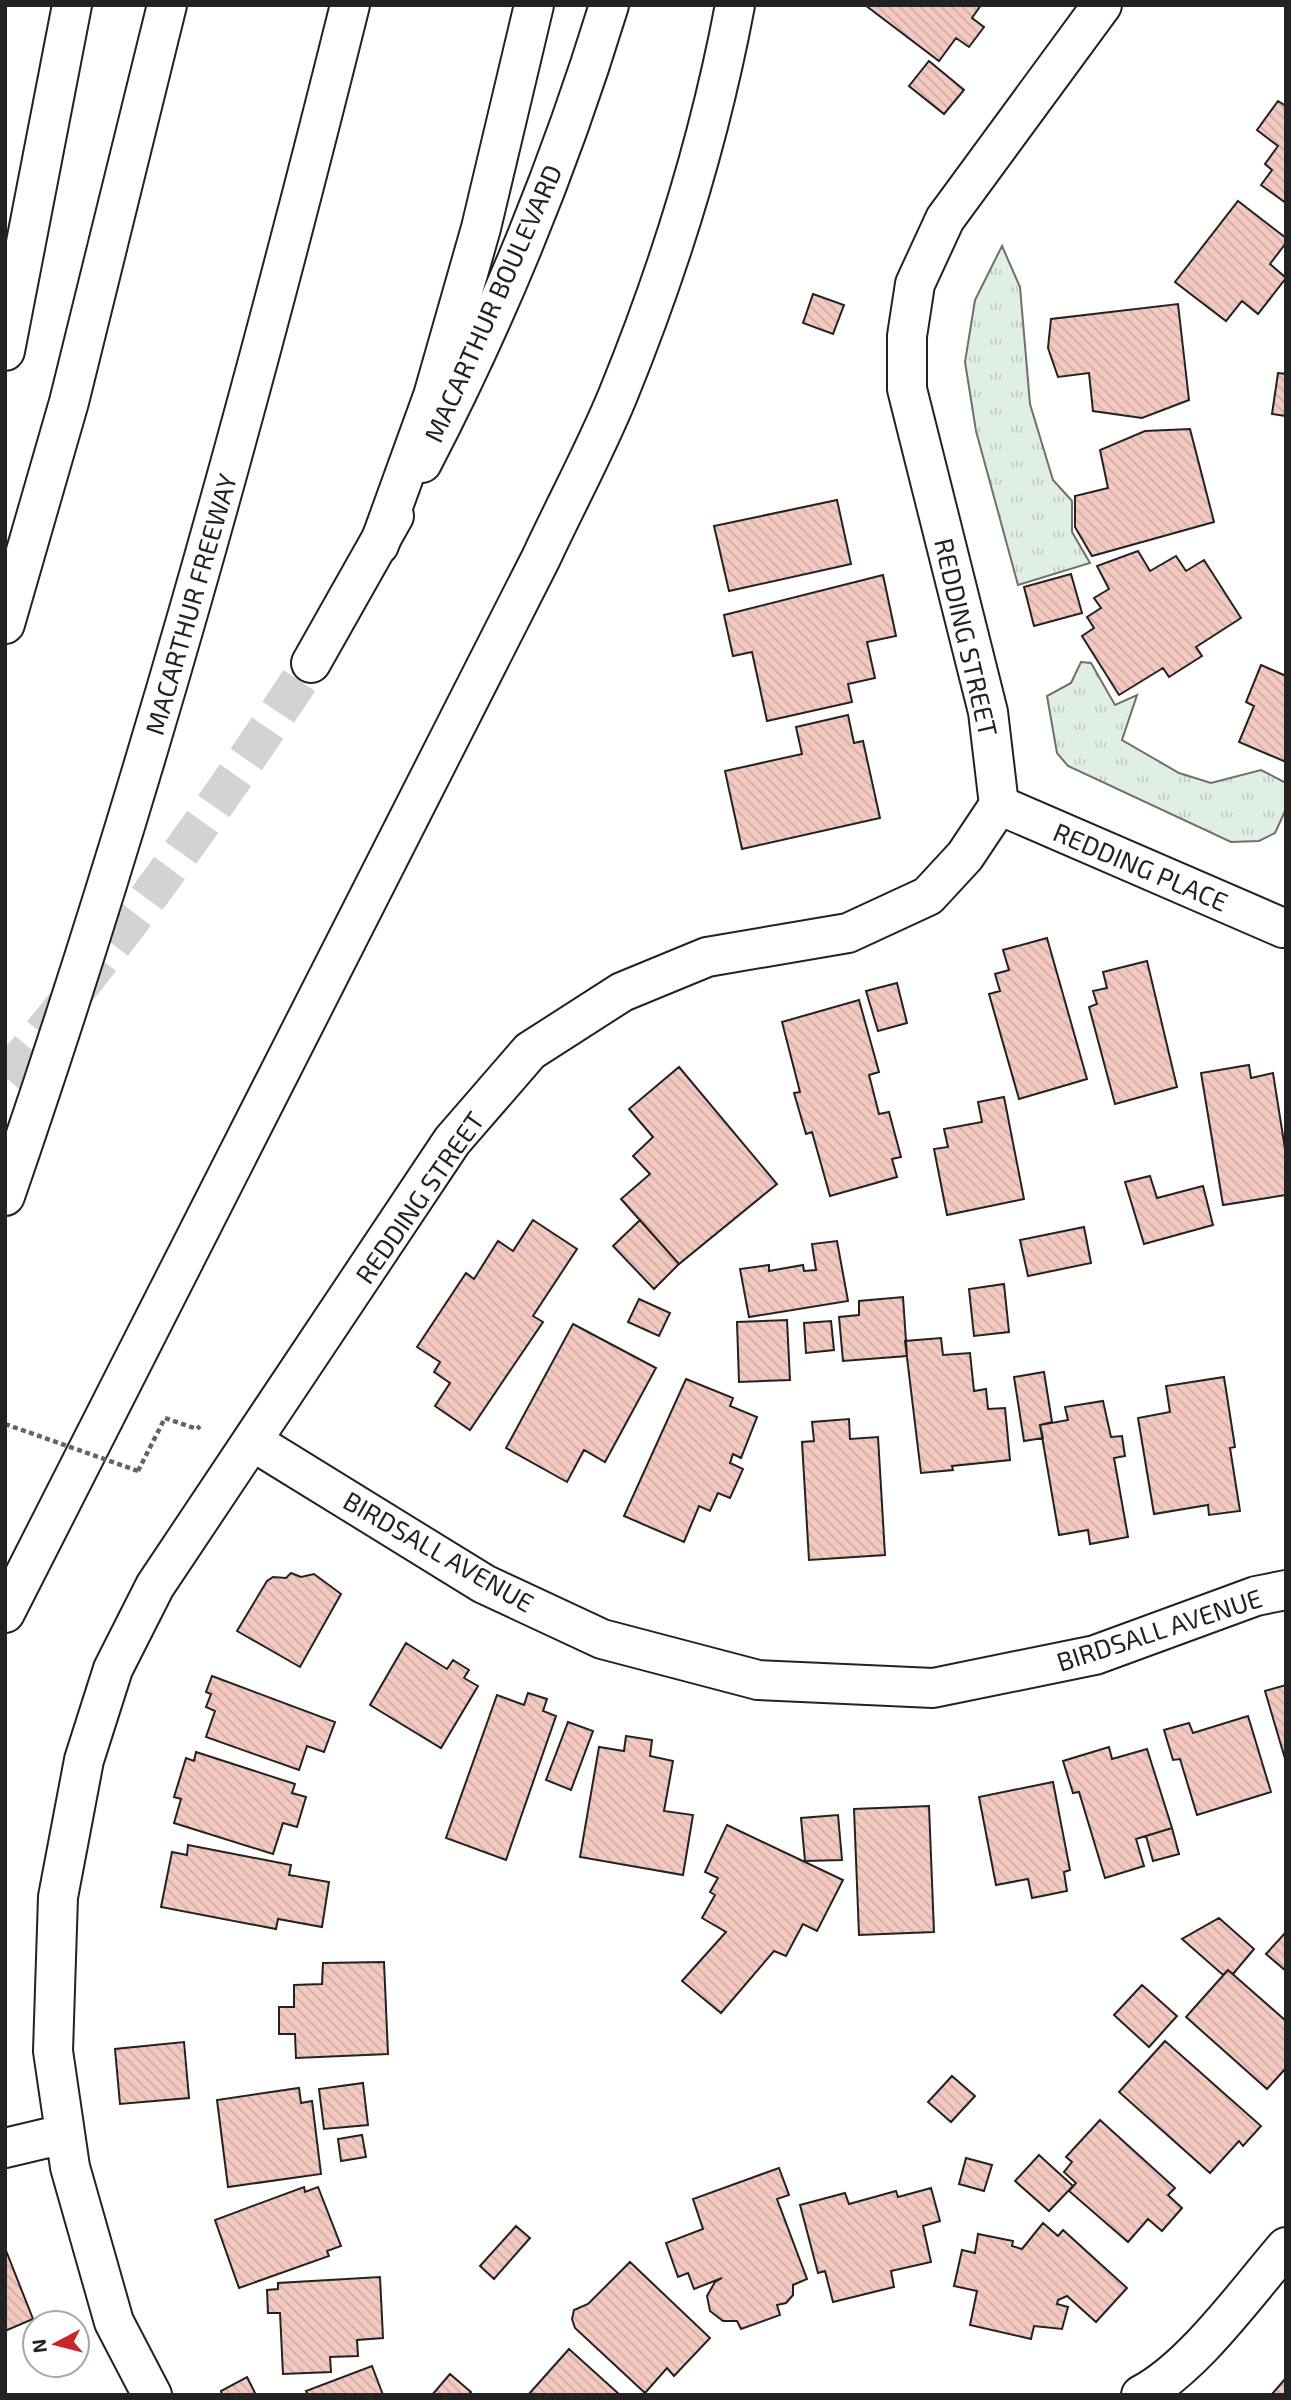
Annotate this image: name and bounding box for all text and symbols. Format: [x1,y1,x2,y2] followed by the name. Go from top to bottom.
[417,159,567,447] street label: MACARTHUR BOULEVARD
[138,470,242,738] street label: MACARTHUR FREEWAY
[929,535,1005,739] street label: REDDING STREET
[1049,815,1233,917] street label: REDDING PLACE
[348,1105,490,1289] street label: REDDING STREET
[338,1484,540,1618] street label: BIRDSALL AVENUE
[1052,1581,1266,1677] street label: BIRDSALL AVENUE
[21,2309,91,2379] north arrow
[26,2338,51,2354] text: N

